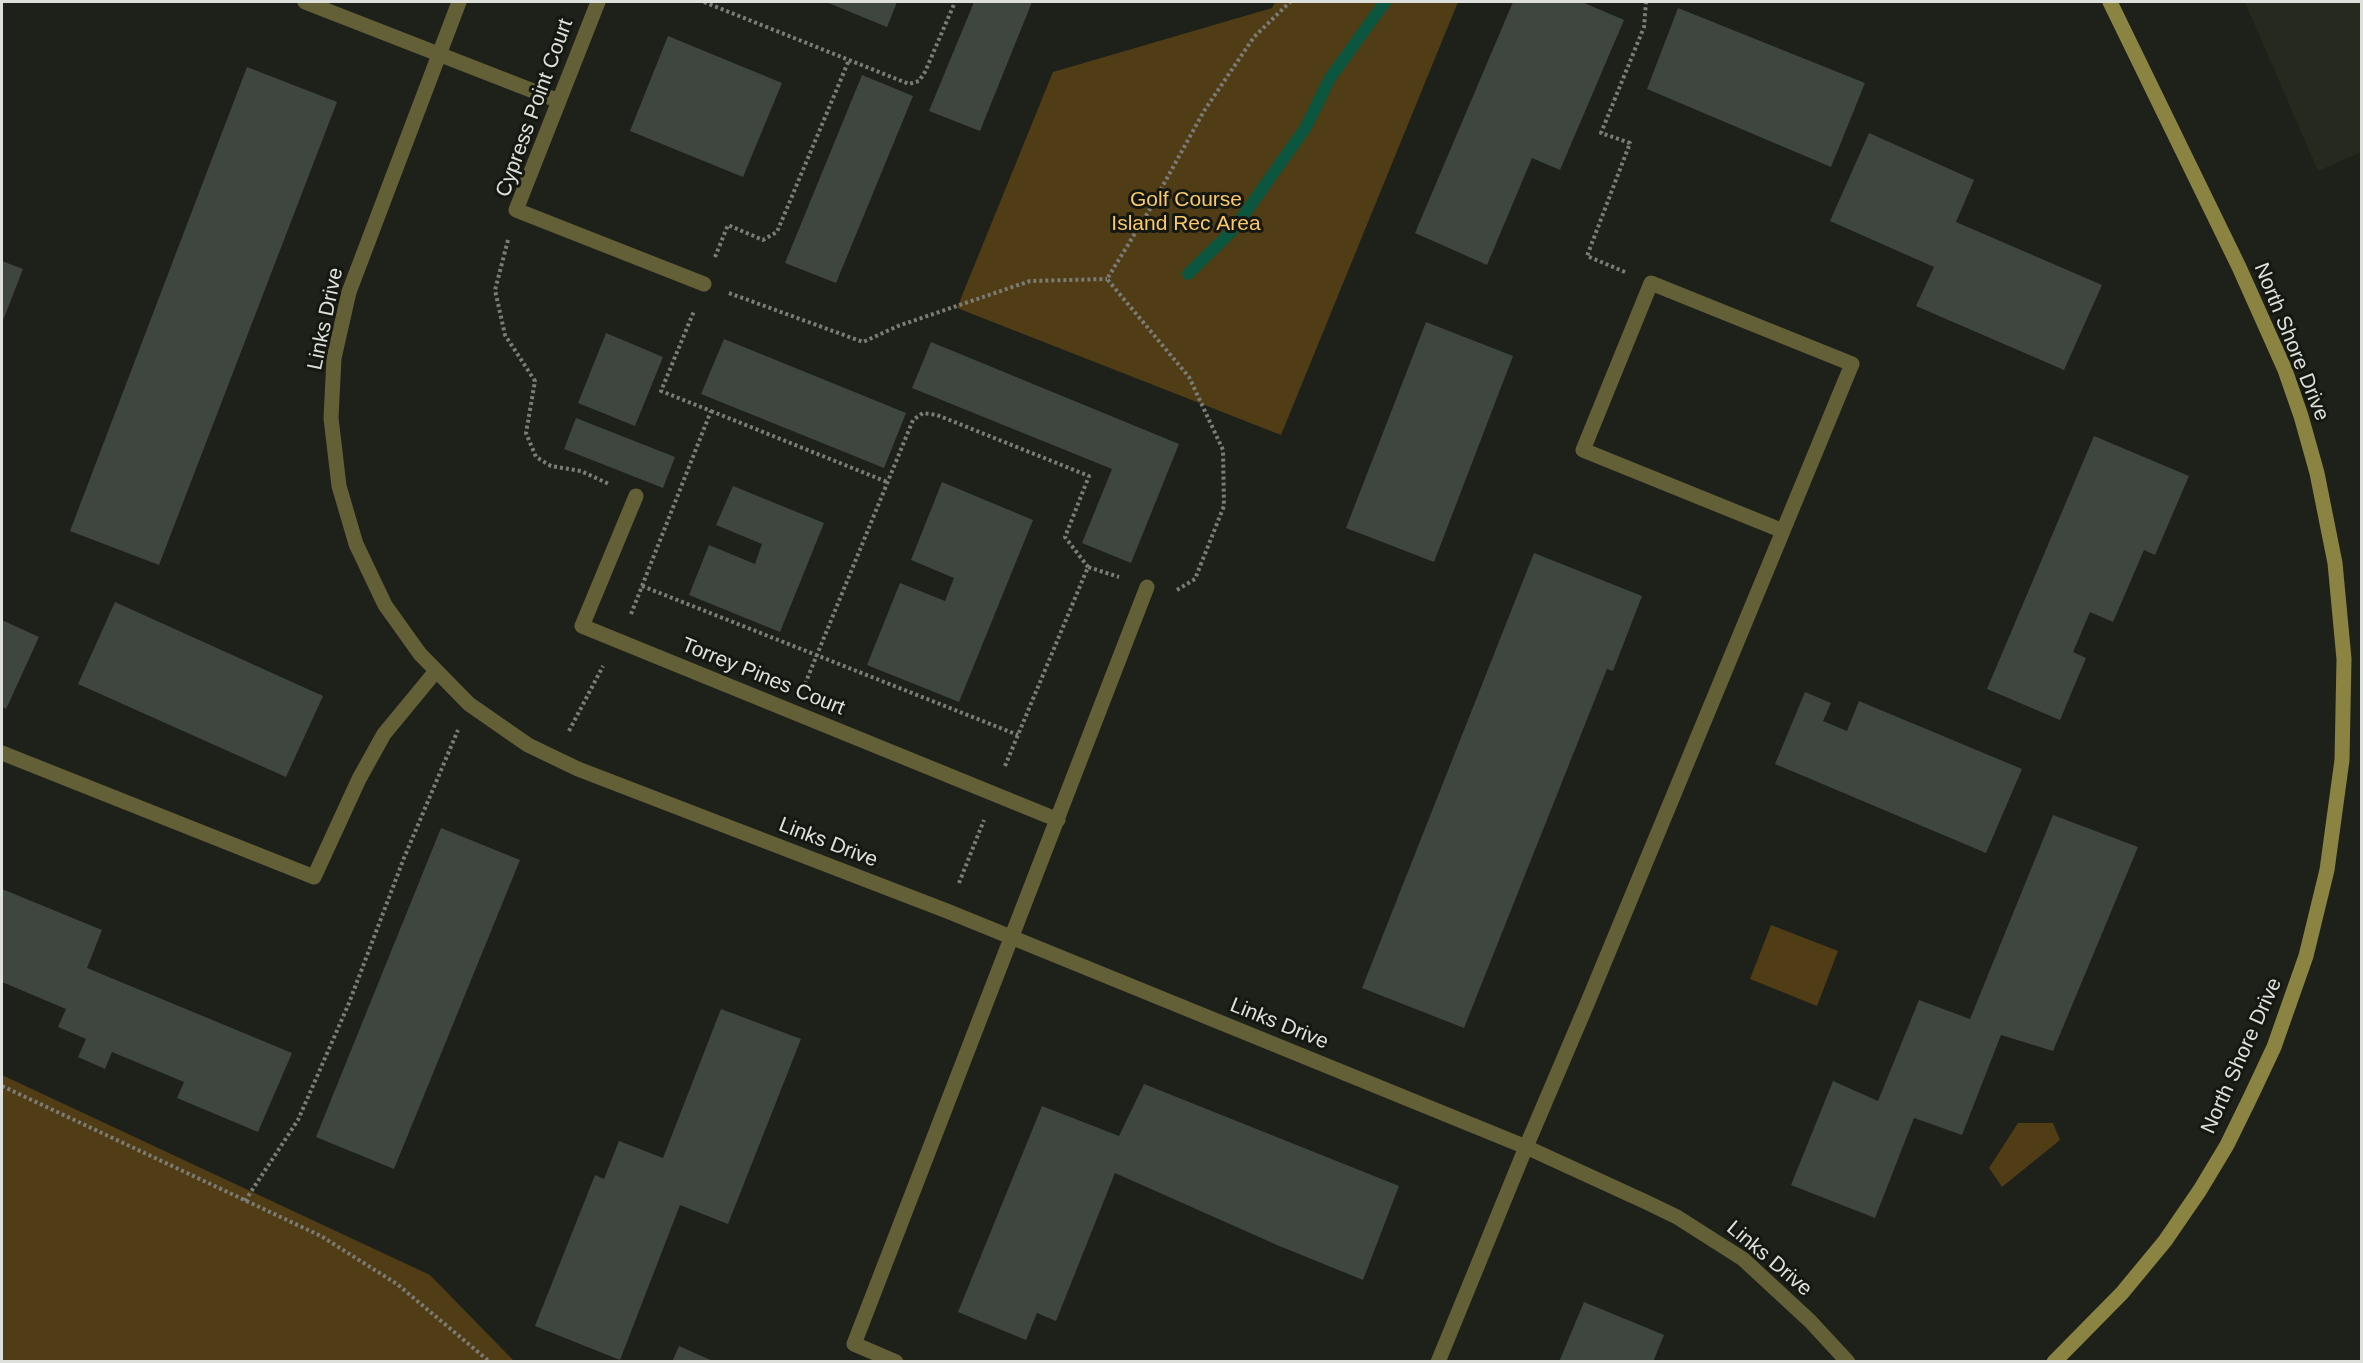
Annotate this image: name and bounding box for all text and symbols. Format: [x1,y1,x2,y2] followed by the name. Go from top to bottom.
[491,15,579,201] street label: Cypress Point Court
[1111,187,1261,237] park label: Golf Course Island Rec Area
[2248,259,2334,425] street label: North Shore Drive
[303,266,349,372] street label: Links Drive
[678,633,848,721] street label: Torrey Pines Court
[775,813,881,873] street label: Links Drive
[2196,974,2288,1138] street label: North Shore Drive
[1226,993,1332,1055] street label: Links Drive
[1721,1216,1817,1302] street label: Links Drive

